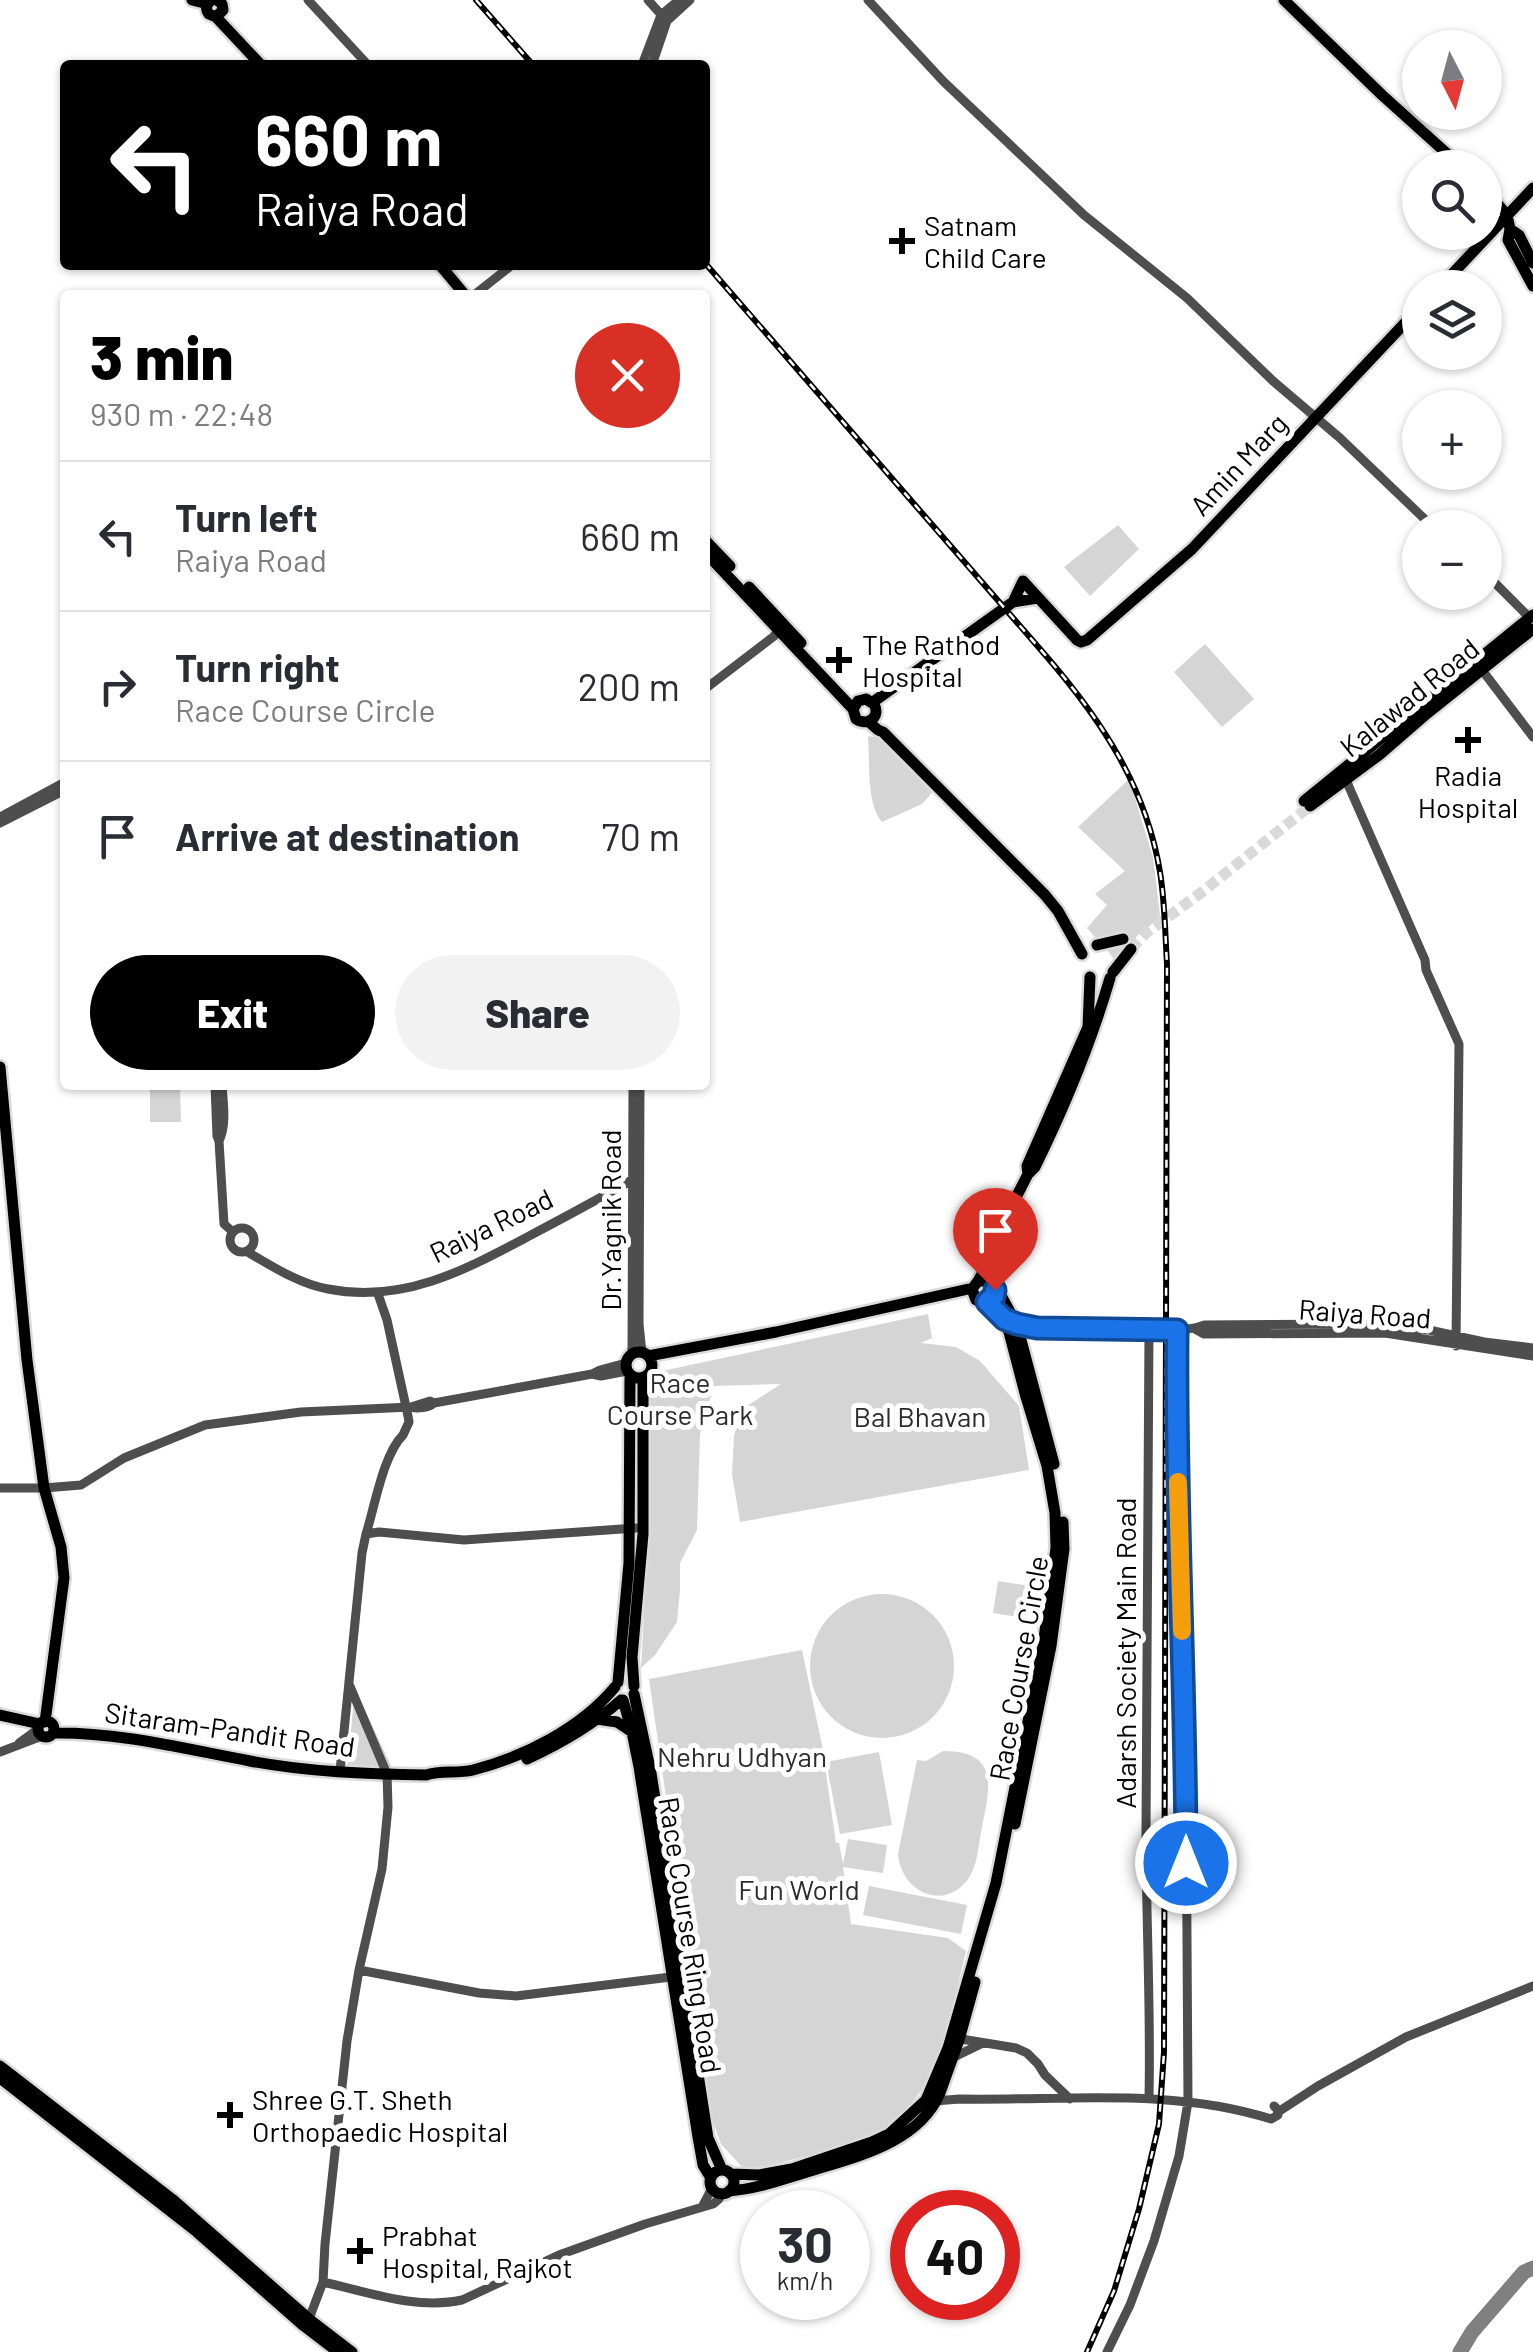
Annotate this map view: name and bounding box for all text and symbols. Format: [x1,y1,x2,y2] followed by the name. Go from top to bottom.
[1402,30,1502,130] north arrow
[1402,30,1502,610] map controls
[255,96,443,180] text: 660 m
[90,100,220,230] icon: left
[1402,150,1502,250] button: search
[255,181,469,235] text: Raiya Road
[924,208,1047,274] place label: Satnam Child Care
[889,228,915,254] marker: Satnam Child Care
[1402,270,1502,370] button: layers
[90,320,234,392] text: 3 min
[575,323,680,428] button: close
[1402,390,1502,490] button: +
[90,394,273,432] text: 930 m · 22:48
[1182,406,1294,522] street label: Amin Marg
[175,494,318,540] text: Turn left
[90,509,145,564] icon: left
[1402,510,1502,610] button: −
[580,513,680,559] text: 660 m
[175,540,327,578] text: Raiya Road
[862,627,1000,693] place label: The Rathod Hospital
[1333,631,1485,763] street label: Kalawad Road
[175,644,340,690] text: Turn right
[826,647,852,673] marker: The Rathod Hospital
[90,659,145,714] icon: right
[578,663,680,709] text: 200 m
[175,690,435,728] text: Race Course Circle
[1455,727,1481,753] marker: Radia Hospital
[1418,758,1518,824] place label: Radia Hospital
[90,809,145,864] icon: arrive
[175,813,520,859] text: Arrive at destination
[602,813,680,859] text: 70 m
[90,955,375,1070] button: Exit
[395,955,680,1070] button: Share
[593,1129,627,1311] street label: Dr.Yagnik Road
[424,1181,558,1269] street label: Raiya Road
[953,1188,1038,1291] pin
[968,1203,1023,1258] icon: arrive
[1297,1291,1433,1335] street label: Raiya Road
[607,1365,753,1431] park label: Race Course Park
[854,1399,986,1433] park label: Bal Bhavan
[1108,1497,1142,1809] street label: Adarsh Society Main Road
[981,1553,1055,1783] street label: Race Course Circle
[103,1695,357,1763] street label: Sitaram-Pandit Road
[657,1739,827,1773] park label: Nehru Udhyan
[652,1794,730,2076] street label: Race Course Ring Road
[1134,1811,1238,1915] position arrow
[738,1872,860,1906] park label: Fun World
[252,2082,508,2148] place label: Shree G.T. Sheth Orthopaedic Hospital
[217,2102,243,2128] marker: Shree G.T. Sheth Orthopaedic Hospital
[890,2190,1020,2320] speed limit sign: 40
[777,2213,833,2273] text: 30
[382,2218,573,2284] place label: Prabhat Hospital, Rajkot
[347,2238,373,2264] marker: Prabhat Hospital, Rajkot
[777,2265,833,2295] text: km/h

